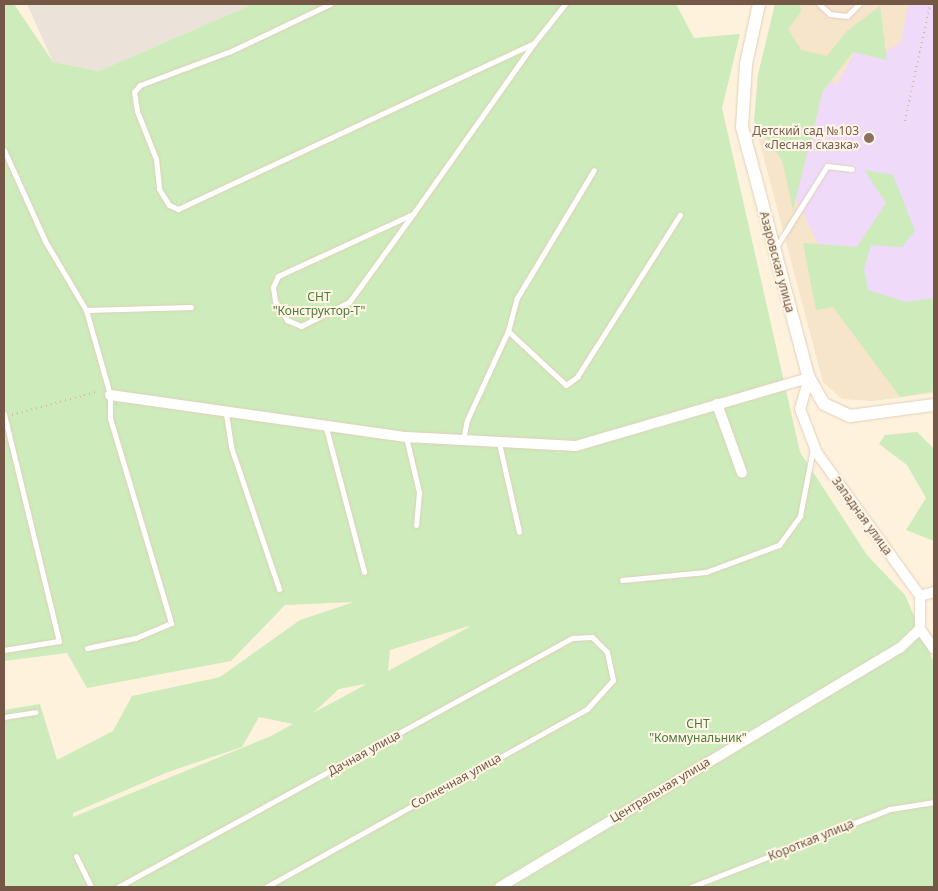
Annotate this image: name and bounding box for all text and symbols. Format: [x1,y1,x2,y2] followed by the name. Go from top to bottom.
[752,124,859,152] place label: Детский сад №103 «Лесная сказка»
[863,132,875,144] marker: Детский сад №103 «Лесная сказка»
[757,210,797,314] street label: Азаровская улица
[273,290,365,318] park label: СНТ "Конструктор-Т"
[829,474,895,558] street label: Западная улица
[649,717,747,745] park label: СНТ "Коммунальник"
[325,727,403,779] street label: Дачная улица
[408,750,504,812] street label: Солнечная улица
[607,754,713,826] street label: Центральная улица
[766,816,856,864] street label: Короткая улица

